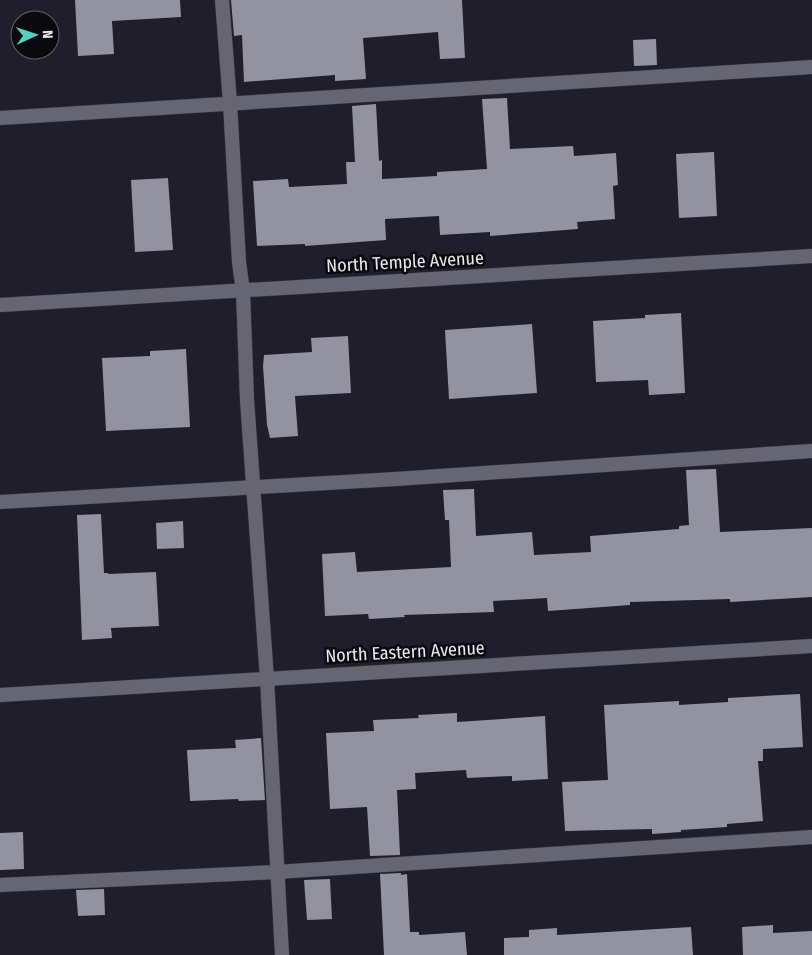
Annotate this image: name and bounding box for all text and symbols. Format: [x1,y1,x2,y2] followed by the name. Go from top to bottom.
[10,10,60,60] north arrow
[39,30,56,39] text: N
[326,247,484,277] street label: North Temple Avenue
[325,637,485,667] street label: North Eastern Avenue

